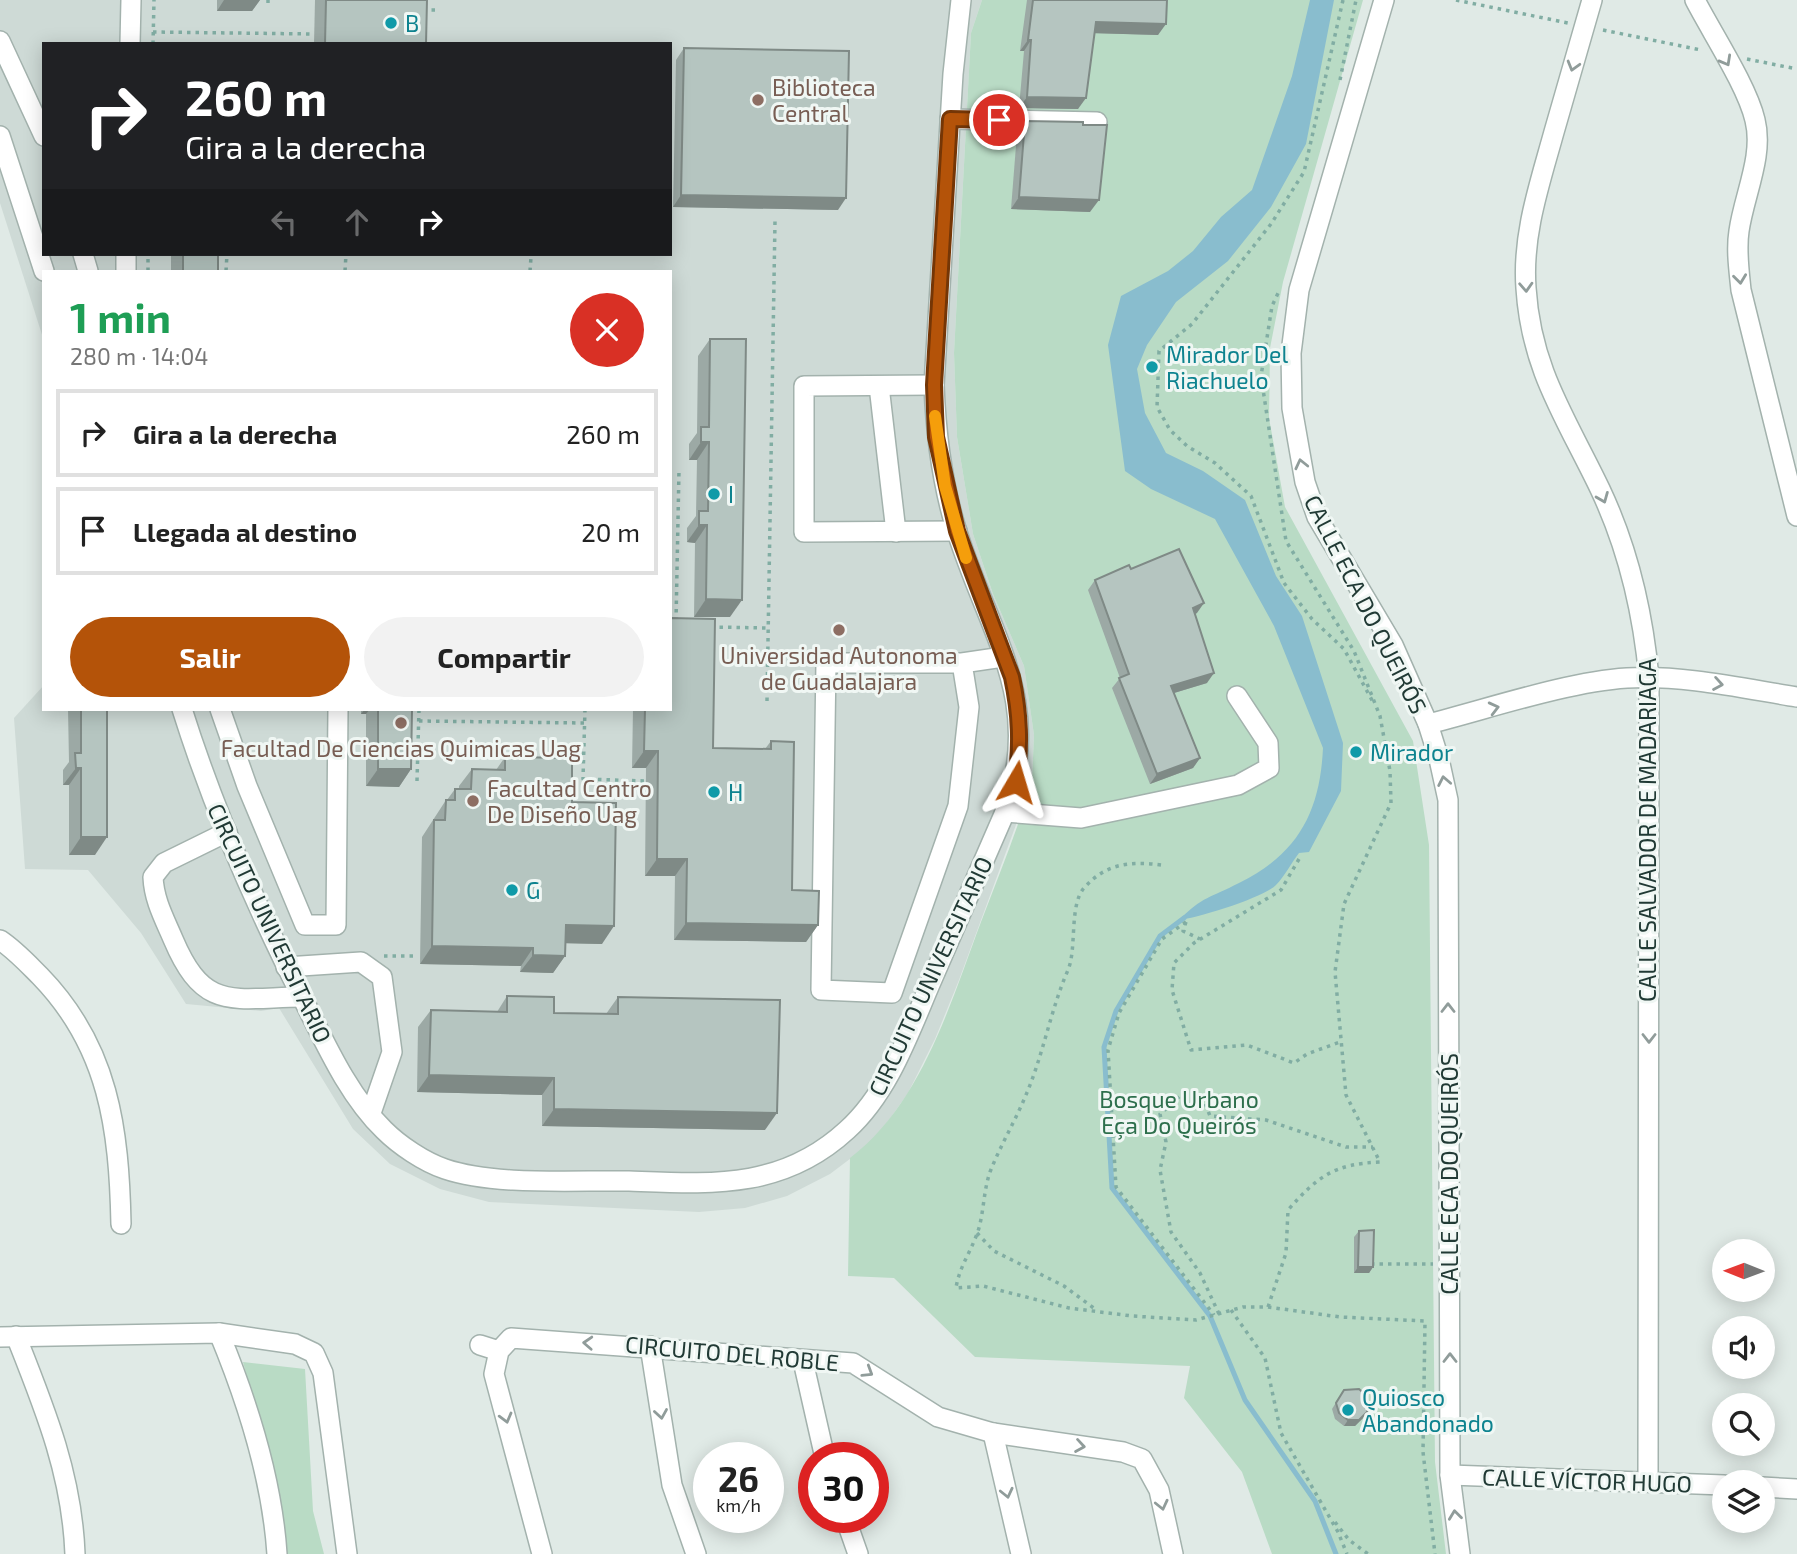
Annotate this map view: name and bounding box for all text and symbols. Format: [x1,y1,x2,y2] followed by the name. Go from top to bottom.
[405,9,419,37] place label: B
[383,15,399,31] marker: B
[1718,53,1731,66] one-way arrow
[1567,59,1582,71] one-way arrow
[185,67,327,126] text: 260 m
[70,70,161,161] icon: right
[772,73,876,127] place label: Biblioteca Central
[969,90,1029,150] pin
[750,92,766,108] marker: Biblioteca Central
[980,101,1018,139] icon: arrive
[185,127,426,165] text: Gira a la derecha
[265,203,303,241] icon: left
[338,203,376,241] icon: ahead
[411,203,449,241] icon: right
[1733,273,1748,285] one-way arrow
[1519,282,1534,293] one-way arrow
[70,291,171,341] text: 1 min
[570,293,644,367] button: close
[1166,340,1288,394] place label: Mirador Del Riachuelo
[70,342,208,370] text: 280 m · 14:04
[1144,359,1160,375] marker: Mirador Del Riachuelo
[74,414,112,452] icon: right
[133,418,337,449] text: Gira a la derecha
[566,418,640,449] text: 260 m
[1294,458,1309,470] one-way arrow
[728,480,734,508] place label: I
[706,486,722,502] marker: I
[1299,490,1433,718] street label: CALLE ECA DO QUEIRÓS
[1595,492,1609,504] one-way arrow
[74,512,112,550] icon: arrive
[133,516,357,547] text: Llegada al destino
[581,516,640,547] text: 20 m
[70,617,350,697] button: Salir
[364,617,644,697] button: Compartir
[831,622,847,638] marker: Universidad Autonoma de Guadalajara
[720,641,958,695] place label: Universidad Autonoma de Guadalajara
[1633,657,1661,1002] street label: CALLE SALVADOR DE MADARIAGA
[1712,676,1724,691] one-way arrow
[1488,702,1500,716] one-way arrow
[393,715,409,731] marker: Facultad De Ciencias Quimicas Uag
[221,734,581,762] place label: Facultad De Ciencias Quimicas Uag
[1370,738,1453,766] place label: Mirador
[1348,744,1364,760] marker: Mirador
[979,745,1053,819] position arrow
[487,774,652,828] place label: Facultad Centro De Diseño Uag
[1437,775,1452,787] one-way arrow
[728,778,743,806] place label: H
[706,784,722,800] marker: H
[465,793,481,809] marker: Facultad Centro De Diseño Uag
[202,799,338,1047] street label: CIRCUITO UNIVERSITARIO
[862,852,998,1100] street label: CIRCUITO UNIVERSITARIO
[526,876,540,904] place label: G
[504,882,520,898] marker: G
[1440,1002,1456,1013] one-way arrow
[1641,1033,1657,1043] one-way arrow
[1435,1053,1463,1295] street label: CALLE ECA DO QUEIRÓS
[1099,1085,1259,1140] park label: Bosque Urbano Eça Do Queirós
[1712,1239,1774,1302] north arrow
[1712,1239,1775,1533] map controls
[1712,1316,1775,1379] button: sound
[624,1330,840,1376] street label: CIRCUITO DEL ROBLE
[583,1335,594,1350] one-way arrow
[1442,1352,1458,1363] one-way arrow
[861,1364,874,1377] one-way arrow
[1362,1383,1494,1437] place label: Quiosco Abandonado
[1712,1393,1775,1456] button: search
[1340,1402,1356,1418] marker: Quiosco Abandonado
[653,1408,668,1419] one-way arrow
[497,1411,512,1423] one-way arrow
[1074,1438,1086,1453] one-way arrow
[798,1442,889,1533] speed limit sign: 30
[718,1457,759,1499] text: 26
[1482,1462,1692,1498] street label: CALLE VÍCTOR HUGO
[1712,1470,1775,1533] button: layers
[998,1487,1013,1499] one-way arrow
[716,1494,761,1516] text: km/h
[1154,1499,1169,1511] one-way arrow
[1448,1509,1463,1520] one-way arrow

